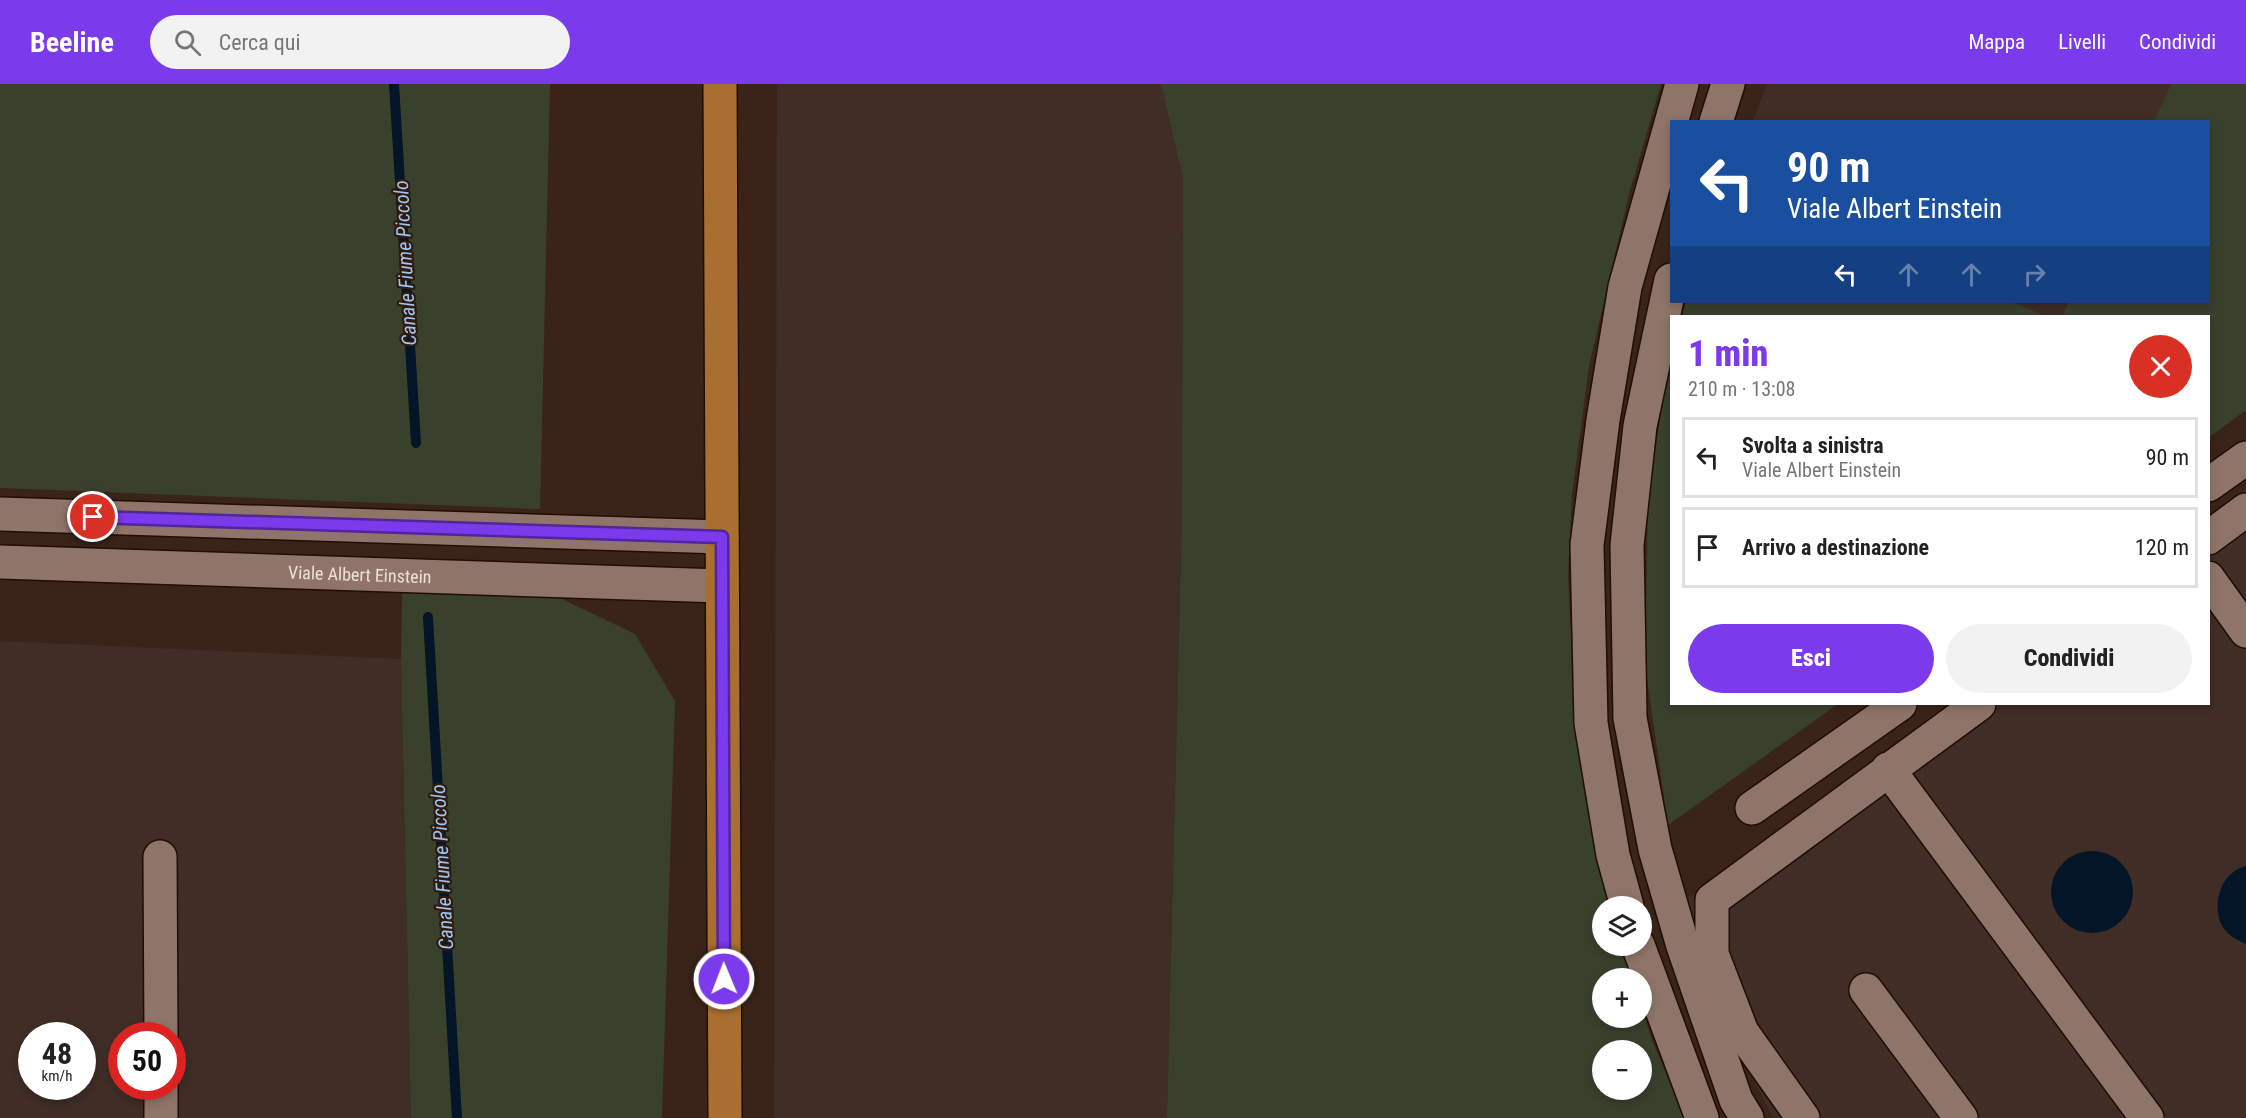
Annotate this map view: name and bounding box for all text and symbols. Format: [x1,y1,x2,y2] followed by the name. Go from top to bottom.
[150,15,570,69] search box
[30,26,114,59] text: Beeline
[171,26,204,59] icon: search
[219,30,301,55] text: Cerca qui
[1968,30,2025,54] text: Mappa
[2058,30,2106,54] text: Livelli
[2139,30,2216,54] text: Condividi
[1787,143,1870,192] text: 90 m
[1688,144,1766,222] icon: left
[389,180,421,346] water label: Canale Fiume Piccolo
[1787,193,2002,225] text: Viale Albert Einstein
[1829,258,1862,291] icon: left
[1892,258,1925,291] icon: ahead
[1955,258,1988,291] icon: ahead
[2018,258,2051,291] icon: right
[1688,333,1768,375] text: 1 min
[2129,335,2192,398] button: close
[1688,377,1795,401] text: 210 m · 13:08
[1742,433,1884,458] text: Svolta a sinistra
[1691,441,1724,474] icon: left
[2146,445,2189,470] text: 90 m
[1742,458,1901,482] text: Viale Albert Einstein
[67,491,118,542] pin
[76,500,109,533] icon: arrive
[1691,531,1724,564] icon: arrive
[1742,535,1929,560] text: Arrivo a destinazione
[2135,535,2189,560] text: 120 m
[288,561,432,587] street label: Viale Albert Einstein
[1688,624,1934,693] button: Esci
[1946,624,2192,693] button: Condividi
[426,784,458,950] water label: Canale Fiume Piccolo
[1592,896,1652,1100] map controls
[1592,896,1652,956] button: layers
[692,947,756,1011] position arrow
[1592,968,1652,1028] button: +
[108,1022,186,1100] speed limit sign: 50
[42,1036,72,1071] text: 48
[1592,1040,1652,1100] button: −
[42,1067,72,1085] text: km/h

